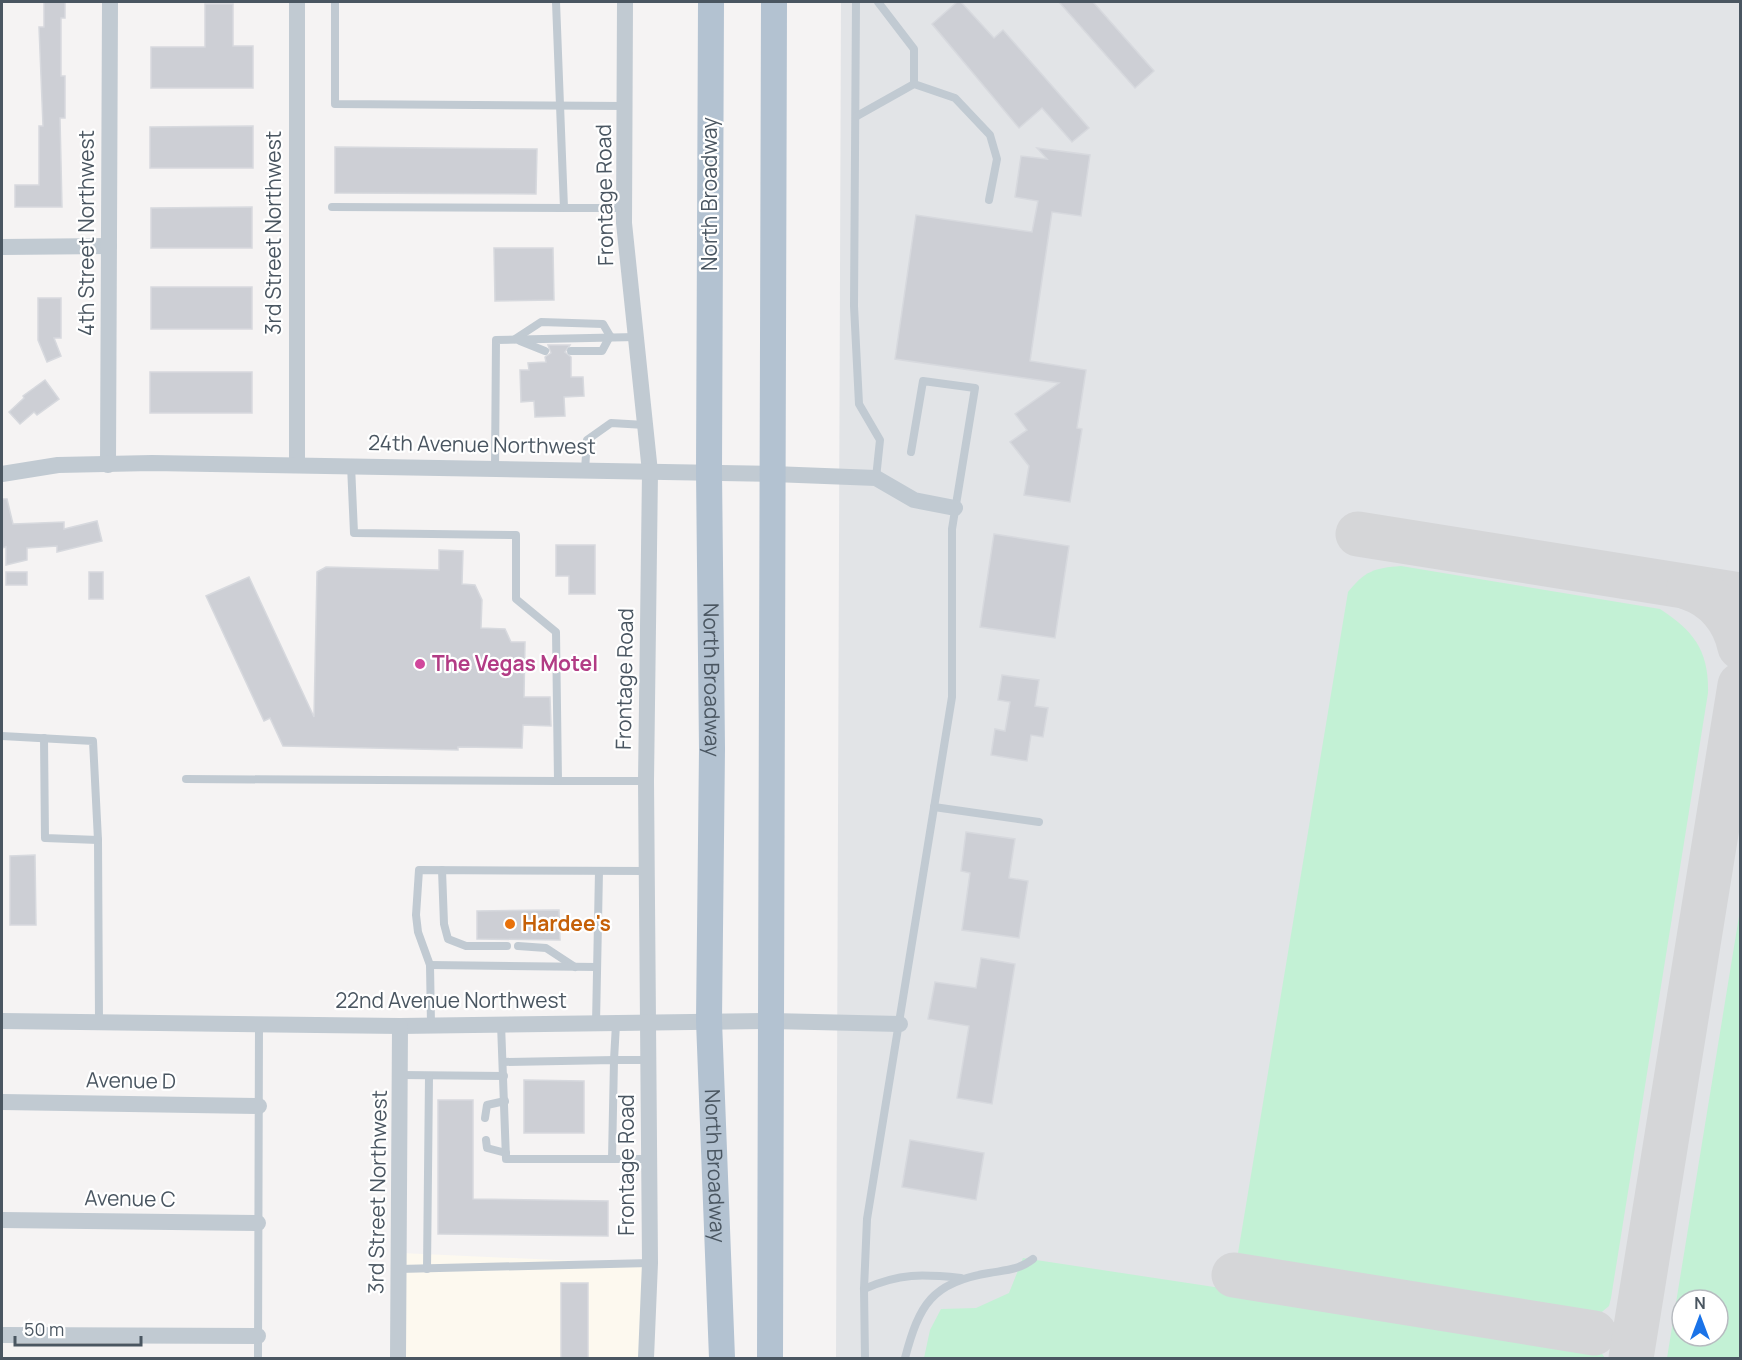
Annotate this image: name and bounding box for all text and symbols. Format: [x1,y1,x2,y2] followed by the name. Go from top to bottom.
[695,117,723,271] street label: North Broadway
[589,124,619,266] street label: Frontage Road
[72,130,100,336] street label: 4th Street Northwest
[259,131,287,335] street label: 3rd Street Northwest
[368,428,596,460] street label: 24th Avenue Northwest
[697,603,727,757] street label: North Broadway
[609,608,639,750] street label: Frontage Road
[432,649,598,677] place label: The Vegas Motel
[413,657,427,671] marker: The Vegas Motel
[522,909,611,937] place label: Hardee's
[503,917,517,931] marker: Hardee's
[335,986,567,1014] street label: 22nd Avenue Northwest
[86,1065,176,1095] street label: Avenue D
[699,1088,733,1243] street label: North Broadway
[361,1090,393,1294] street label: 3rd Street Northwest
[612,1094,640,1236] street label: Frontage Road
[84,1183,176,1213] street label: Avenue C
[1670,1288,1730,1348] north arrow
[1694,1292,1706,1314] text: N
[15,1309,141,1347] scale bar
[24,1317,64,1341] text: 50 m

